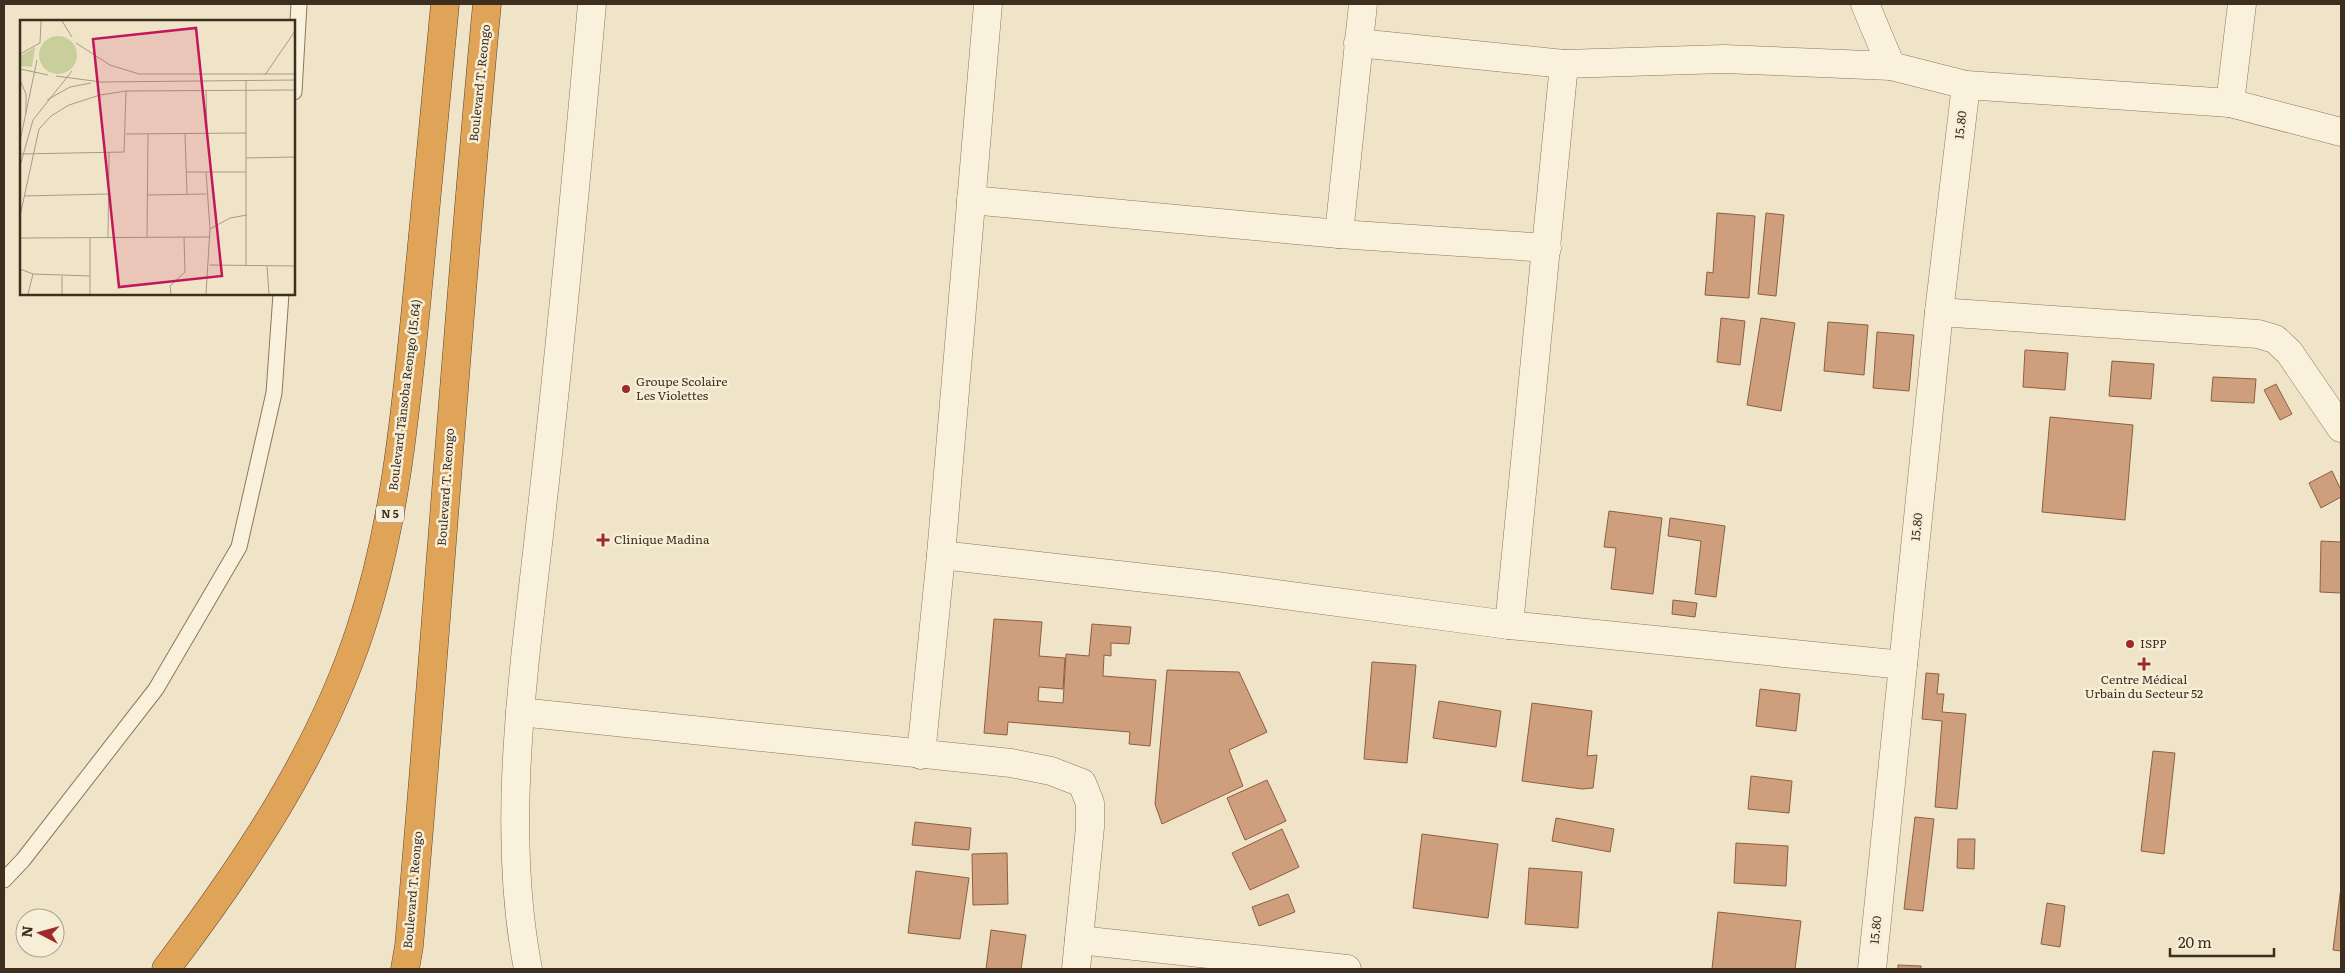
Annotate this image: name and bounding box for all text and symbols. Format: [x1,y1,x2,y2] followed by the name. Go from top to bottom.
[20,20,295,295] inset map
[464,23,494,143] street label: Boulevard T. Reongo
[1949,110,1971,140] street label: 15.80
[383,298,425,492] street label: Boulevard Tânsoba Reongo (15.64)
[636,372,727,404] place label: Groupe Scolaire Les Violettes
[620,383,632,395] marker: Groupe Scolaire Les Violettes
[432,427,458,546] street label: Boulevard T. Reongo
[376,506,404,522] road number: N 5
[1906,512,1926,542] street label: 15.80
[614,530,710,548] place label: Clinique Madina
[596,533,610,547] marker: Clinique Madina
[2140,634,2167,652] place label: ISPP
[2124,638,2136,650] marker: ISPP
[2137,657,2151,671] marker: Centre Médical Urbain du Secteur 52
[2085,670,2203,702] place label: Centre Médical Urbain du Secteur 52
[398,830,426,949] street label: Boulevard T. Reongo
[15,908,65,958] north arrow
[1865,915,1885,945] street label: 15.80
[16,924,37,938] text: N
[2170,926,2274,958] scale bar
[2178,930,2212,953] text: 20 m

